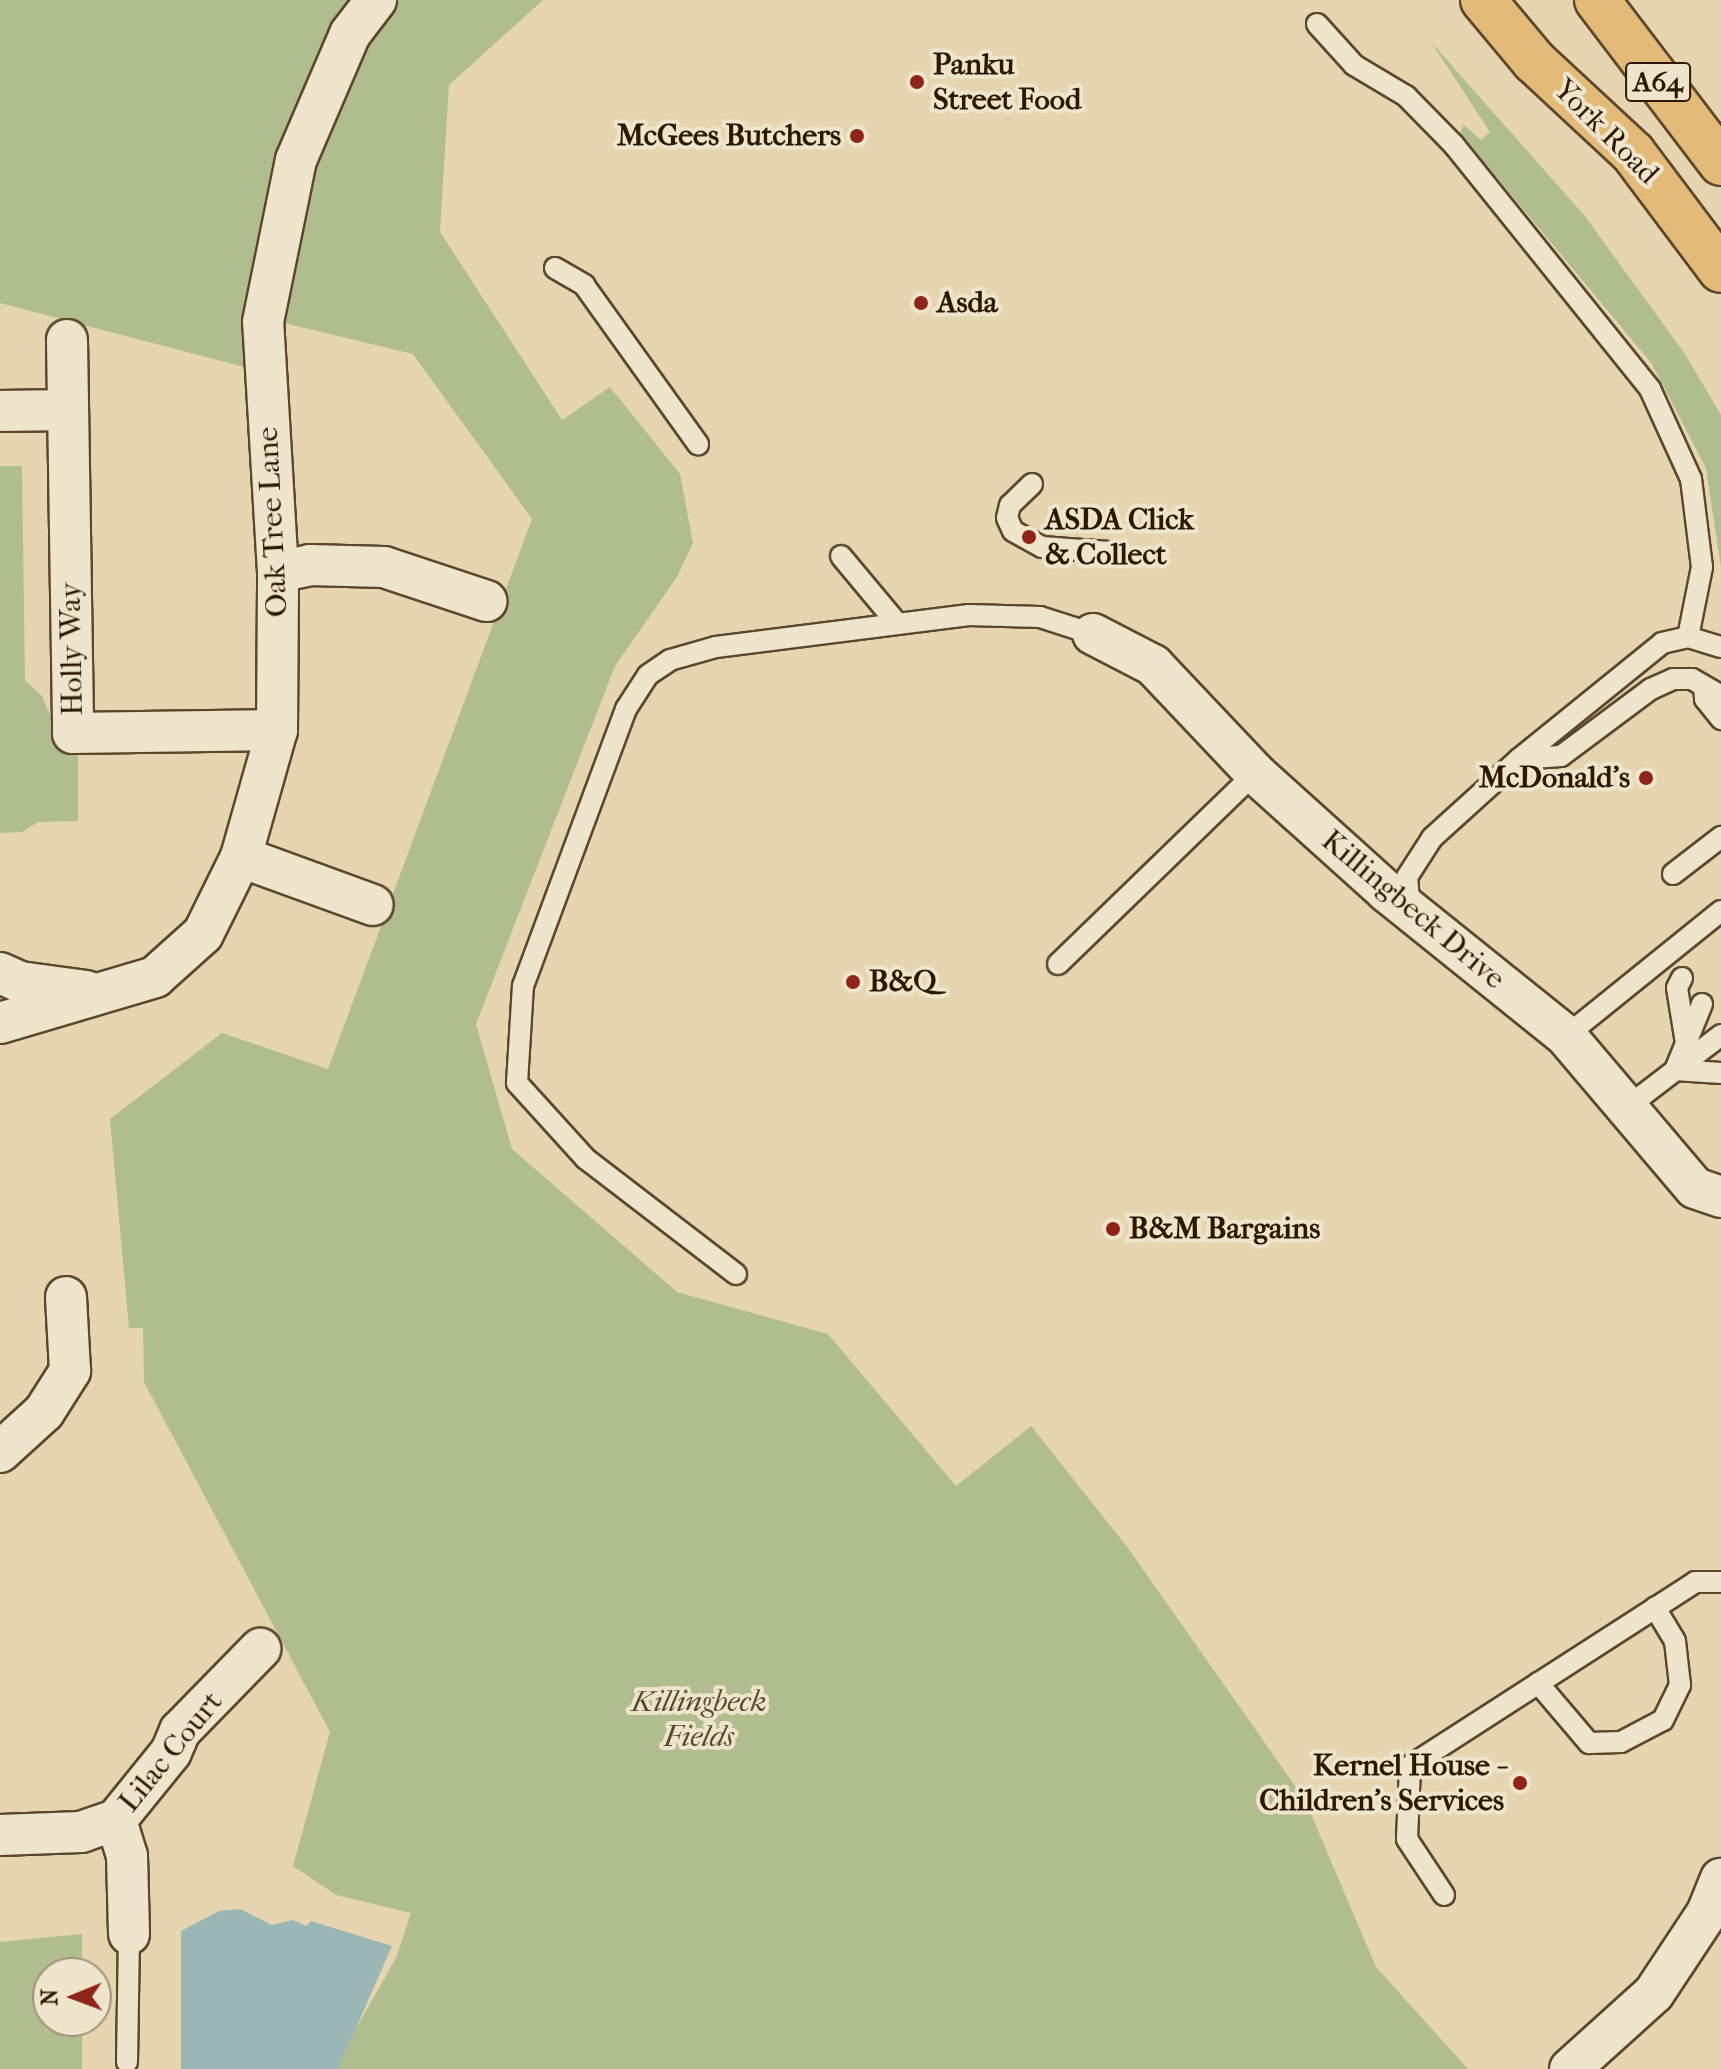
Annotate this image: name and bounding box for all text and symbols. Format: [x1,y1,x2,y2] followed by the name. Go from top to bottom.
[933,47,1081,118] place label: Panku Street Food
[1624,58,1692,106] road number: A64
[1546,72,1666,192] street label: York Road
[908,73,926,91] marker: Panku Street Food
[617,118,841,154] place label: McGees Butchers
[848,127,866,145] marker: McGees Butchers
[937,285,998,321] place label: Asda
[912,294,930,312] marker: Asda
[250,426,296,618] street label: Oak Tree Lane
[1045,502,1194,572] place label: ASDA Click & Collect
[1020,528,1038,546] marker: ASDA Click & Collect
[53,582,91,716] street label: Holly Way
[1479,760,1630,796] place label: McDonald's
[1637,769,1655,787] marker: McDonald's
[1314,823,1512,997] street label: Killingbeck Drive
[869,964,936,1000] place label: B&Q
[844,973,862,991] marker: B&Q
[1129,1211,1320,1247] place label: B&M Bargains
[1104,1220,1122,1238] marker: B&M Bargains
[632,1684,766,1754] park label: Killingbeck Fields
[112,1685,230,1819] street label: Lilac Court
[1259,1748,1504,1818] place label: Kernel House - Children's Services
[1511,1774,1529,1792] marker: Kernel House - Children's Services
[32,1957,112,2037] north arrow
[37,1989,63,2006] text: N

